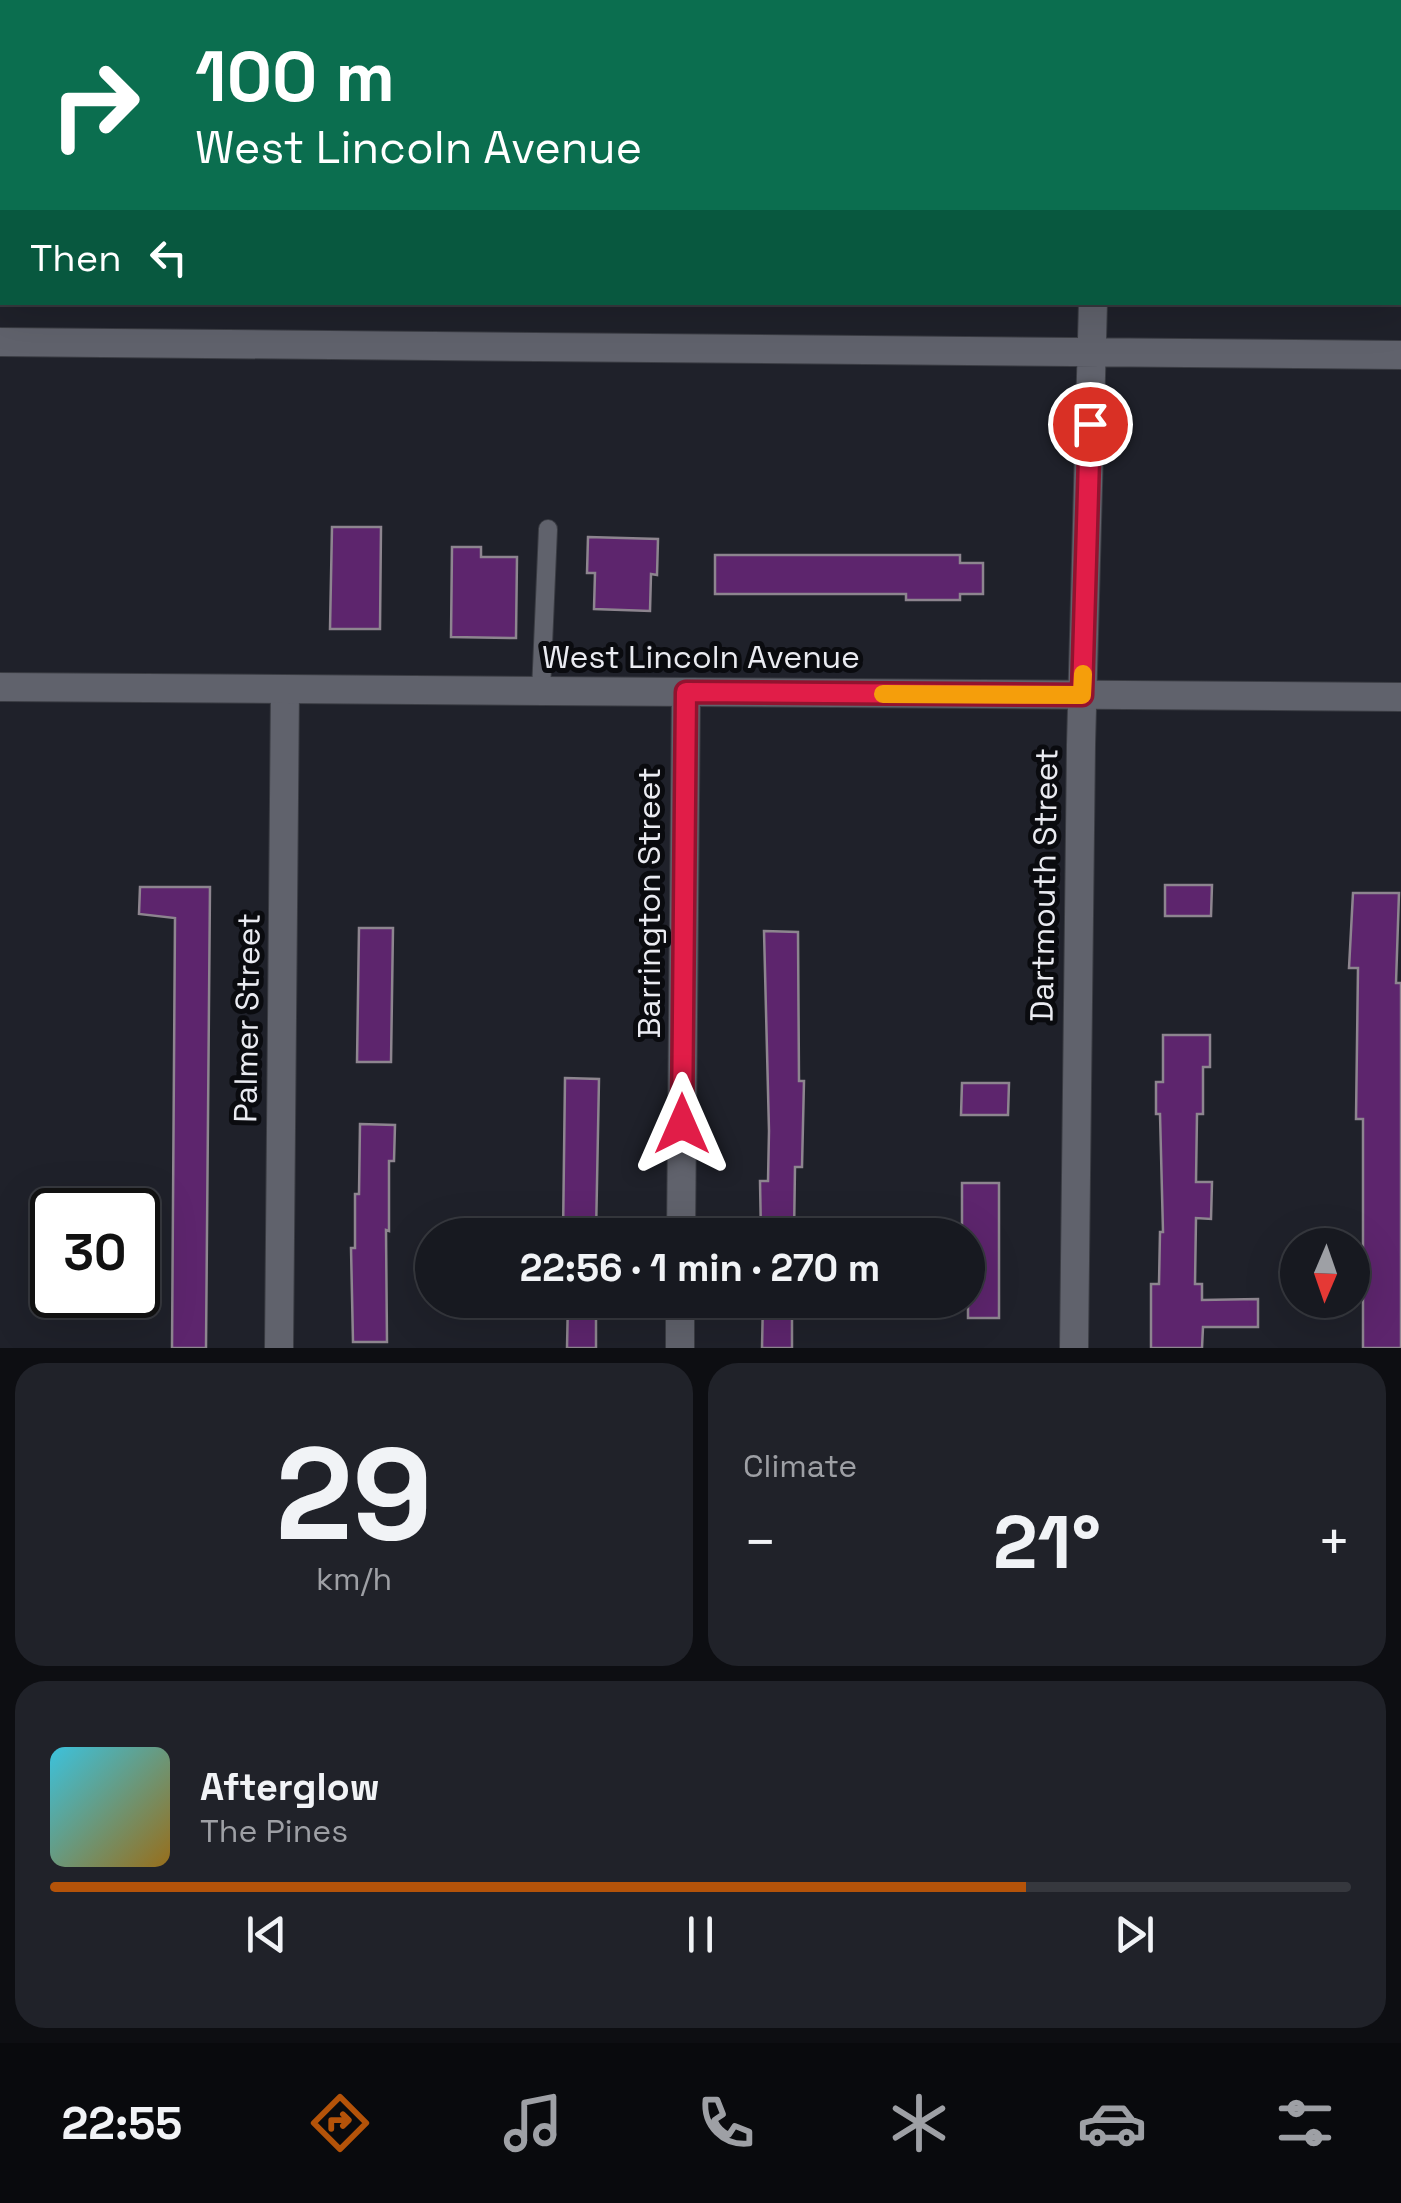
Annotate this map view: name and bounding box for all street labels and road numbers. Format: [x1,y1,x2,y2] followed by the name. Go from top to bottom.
[542,637,860,677] street label: West Lincoln Avenue
[1022,748,1066,1022] street label: Dartmouth Street
[629,767,669,1039] street label: Barrington Street
[225,913,269,1123] street label: Palmer Street

